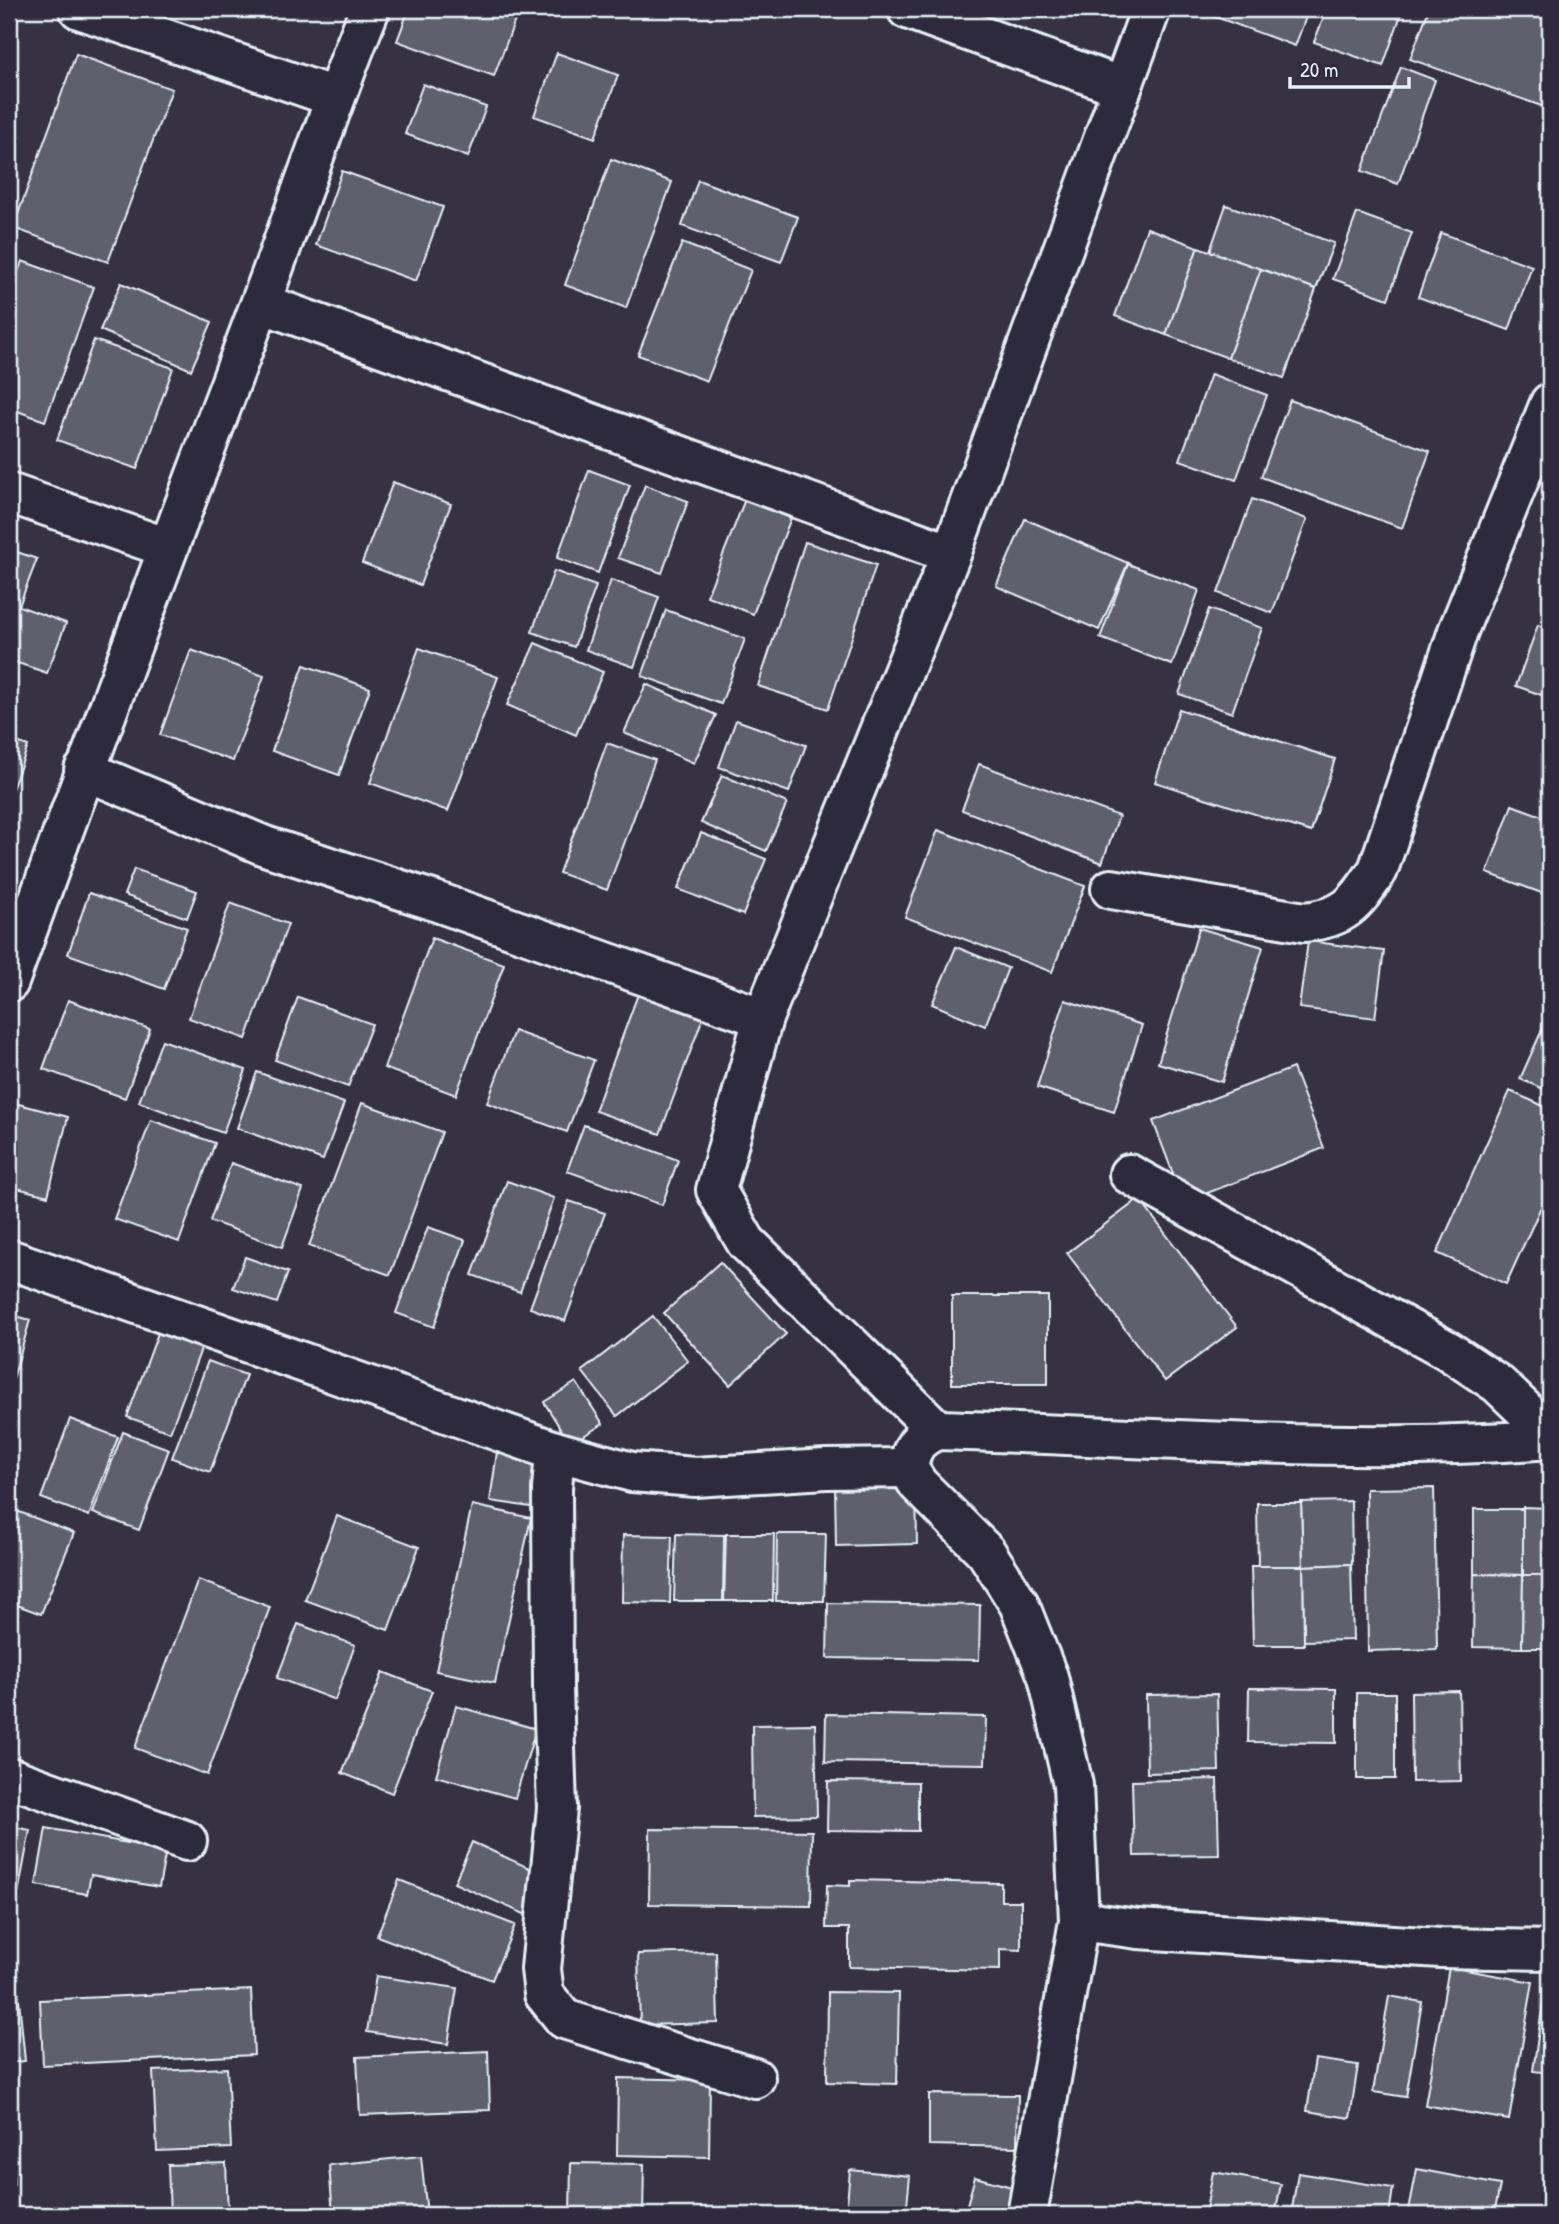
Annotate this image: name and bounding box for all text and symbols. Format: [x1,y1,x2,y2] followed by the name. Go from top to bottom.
[1290,46,1408,90] scale bar
[1300,55,1338,84] text: 20 m

